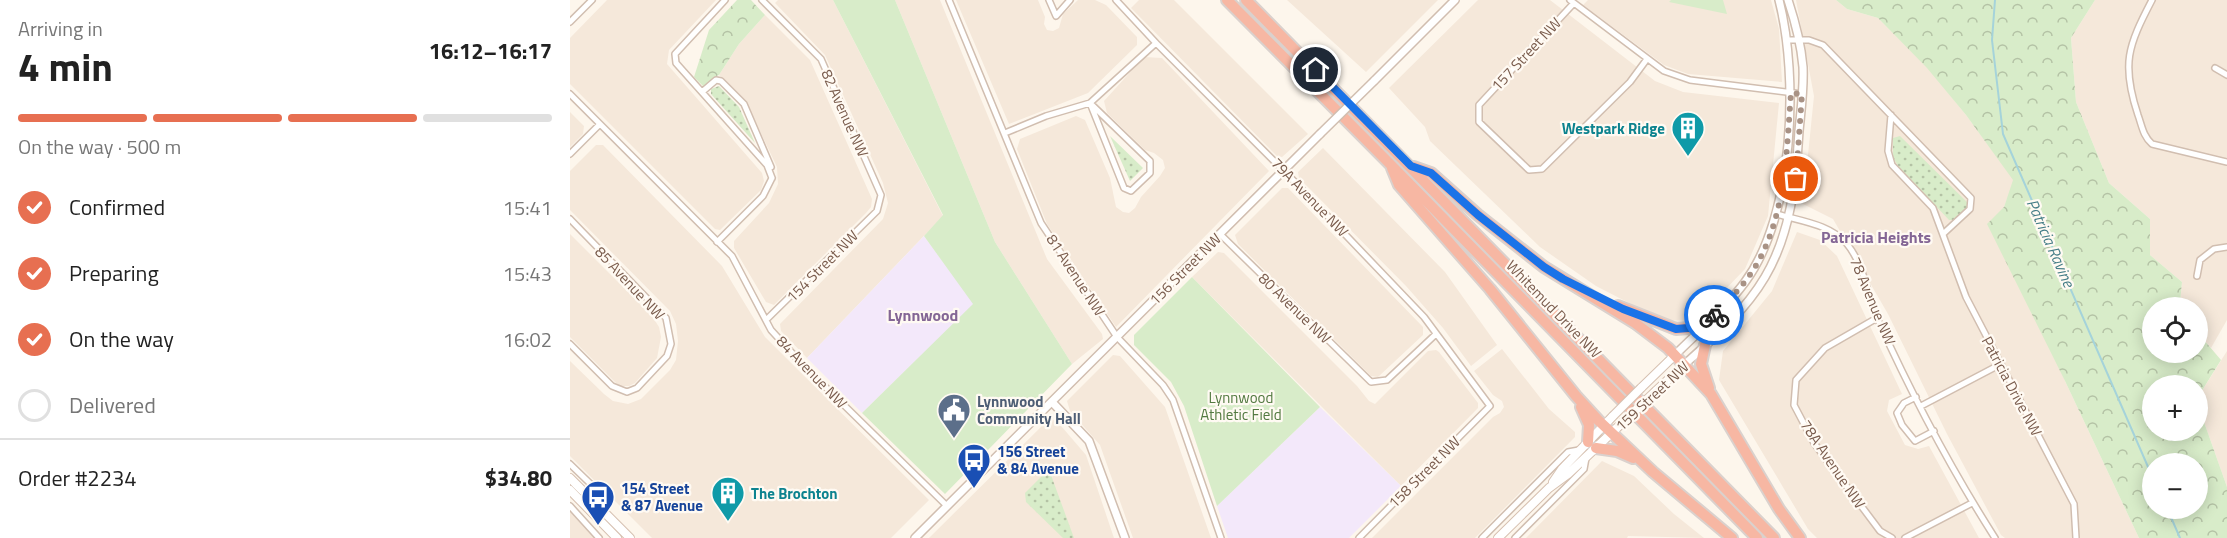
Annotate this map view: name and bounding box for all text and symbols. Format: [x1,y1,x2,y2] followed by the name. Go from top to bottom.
[1486,12,1566,96] street label: 157 Street NW
[18,13,103,44] text: Arriving in
[429,34,552,68] text: 16:12–16:17
[18,37,113,96] text: 4 min
[1290,44,1341,95] pin
[1299,53,1332,86] icon: home
[815,65,875,161] street label: 82 Avenue NW
[1670,110,1706,157] building icon: Westpark Ridge
[1562,117,1665,140] place label: Westpark Ridge
[18,131,181,162] text: On the way · 500 m
[1266,152,1354,242] street label: 79A Avenue NW
[1770,153,1821,204] pin
[1779,162,1812,195] icon: bag
[69,190,165,224] text: Confirmed
[18,191,51,224] icon: check
[503,192,552,223] text: 15:41
[2021,195,2082,292] water label: Patricia Ravine
[781,225,863,307] street label: 154 Street NW
[1821,225,1931,249] district label: Patricia Heights
[1144,228,1226,310] street label: 156 Street NW
[1041,229,1111,321] street label: 81 Avenue NW
[590,241,670,325] street label: 85 Avenue NW
[1844,253,1902,349] street label: 78 Avenue NW
[1501,255,1607,363] street label: Whitemud Drive NW
[69,256,159,290] text: Preparing
[18,257,51,290] icon: check
[503,258,552,289] text: 15:43
[1253,267,1337,349] street label: 80 Avenue NW
[1684,285,1744,345] courier
[2142,297,2208,519] map controls
[2142,297,2208,363] button: locate
[1698,299,1731,332] icon: bike
[888,303,958,327] district label: Lynnwood
[69,322,174,356] text: On the way
[18,323,51,356] icon: check
[503,324,552,355] text: 16:02
[771,330,853,414] street label: 84 Avenue NW
[1976,332,2048,440] street label: Patricia Drive NW
[1610,356,1694,436] street label: 159 Street NW
[2142,375,2208,441] button: +
[1200,386,1282,426] park label: Lynnwood Athletic Field
[69,388,156,422] text: Delivered
[977,390,1081,430] place label: Lynnwood Community Hall
[936,392,972,439] public building icon: Lynnwood Community Hall
[1795,415,1871,513] street label: 78A Avenue NW
[1383,431,1465,513] street label: 158 Street NW
[997,440,1079,480] place label: 156 Street & 84 Avenue
[956,442,992,489] bus stop icon: 156 Street & 84 Avenue
[2142,453,2208,519] button: −
[18,461,137,495] text: Order #2234
[485,461,552,495] text: $34.80
[710,475,746,522] building icon: The Brochton
[621,477,703,517] place label: 154 Street & 87 Avenue
[580,479,616,526] bus stop icon: 154 Street & 87 Avenue
[751,482,838,505] place label: The Brochton

